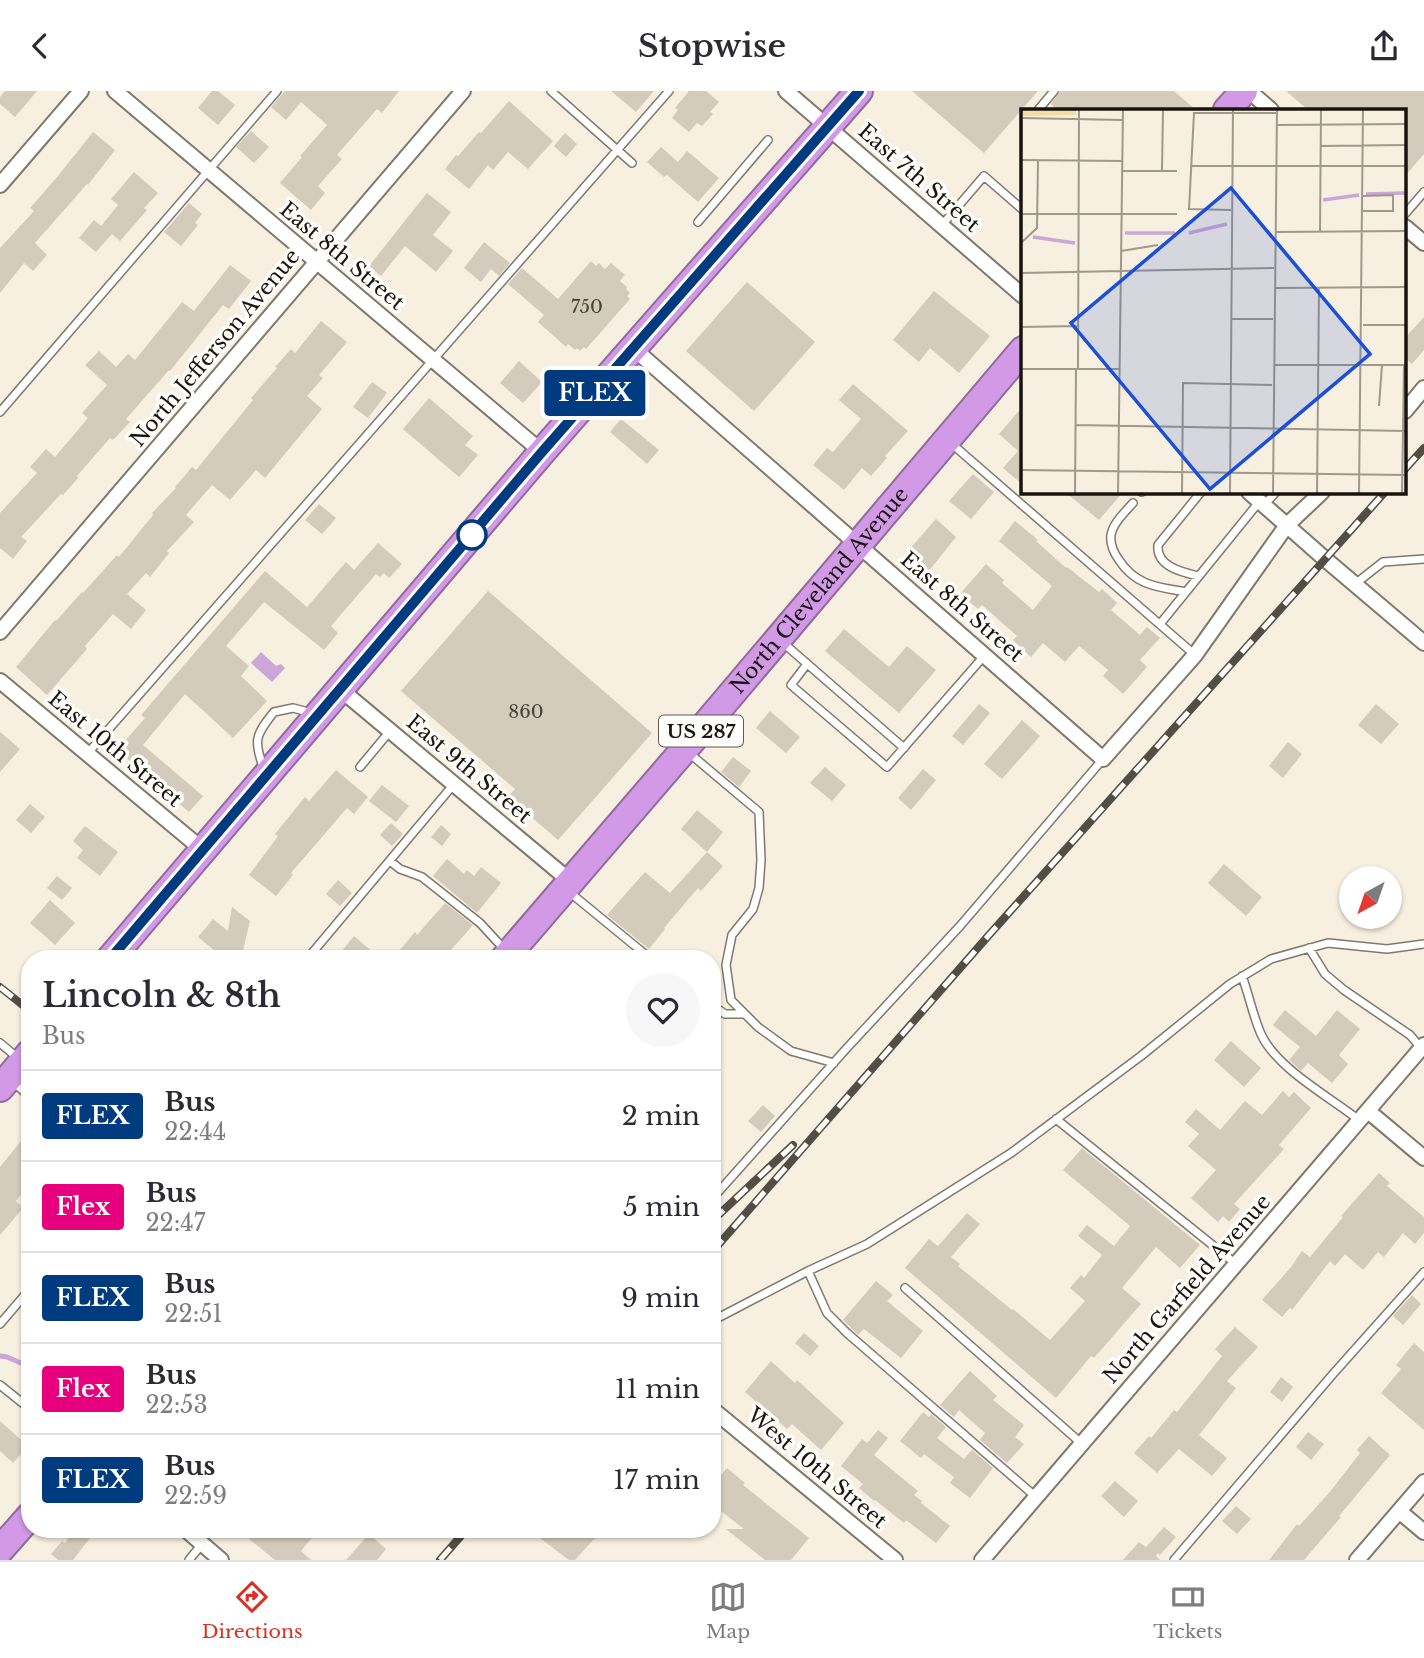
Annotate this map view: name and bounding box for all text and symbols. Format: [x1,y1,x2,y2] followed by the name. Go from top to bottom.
[638,26,786,66] text: Stopwise
[21,27,59,65] icon: back
[1365,27,1403,65] icon: share
[1021,109,1406,493] inset map
[853,118,985,238] street label: East 7th Street
[274,196,410,316] street label: East 8th Street
[125,244,305,452] street label: North Jefferson Avenue
[571,296,603,318] house number: 750
[546,370,644,416] line badge: FLEX
[558,378,632,407] text: FLEX
[724,482,914,699] street label: North Cleveland Avenue
[457,520,487,550] unlabelled marker
[895,546,1029,668] street label: East 8th Street
[43,686,187,812] street label: East 10th Street
[508,701,544,723] house number: 860
[401,709,537,829] street label: East 9th Street
[659,715,743,747] road number: US 287
[1339,866,1402,929] north arrow
[1339,866,1402,929] map controls
[626,973,700,1047] button: heart
[42,975,281,1016] text: Lincoln & 8th
[42,1022,85,1050] text: Bus
[164,1086,215,1118] text: Bus
[622,1100,700,1132] text: 2 min
[56,1101,129,1130] text: FLEX
[164,1118,226,1146] text: 22:44
[145,1177,197,1209] text: Bus
[1098,1189,1276,1389] street label: North Garfield Avenue
[623,1191,700,1223] text: 5 min
[56,1192,110,1221] text: Flex
[145,1209,205,1237] text: 22:47
[164,1268,215,1300] text: Bus
[621,1282,700,1314] text: 9 min
[56,1283,129,1312] text: FLEX
[164,1300,223,1328] text: 22:51
[145,1359,197,1391] text: Bus
[615,1373,700,1405] text: 11 min
[56,1374,110,1403] text: Flex
[145,1391,208,1419] text: 22:53
[741,1401,892,1534] street label: West 10th Street
[164,1450,215,1482] text: Bus
[613,1464,700,1496] text: 17 min
[56,1465,129,1494] text: FLEX
[164,1482,227,1510] text: 22:59
[202,1578,303,1643] tab: Directions
[706,1578,750,1643] tab: Map
[1153,1578,1222,1643] tab: Tickets

